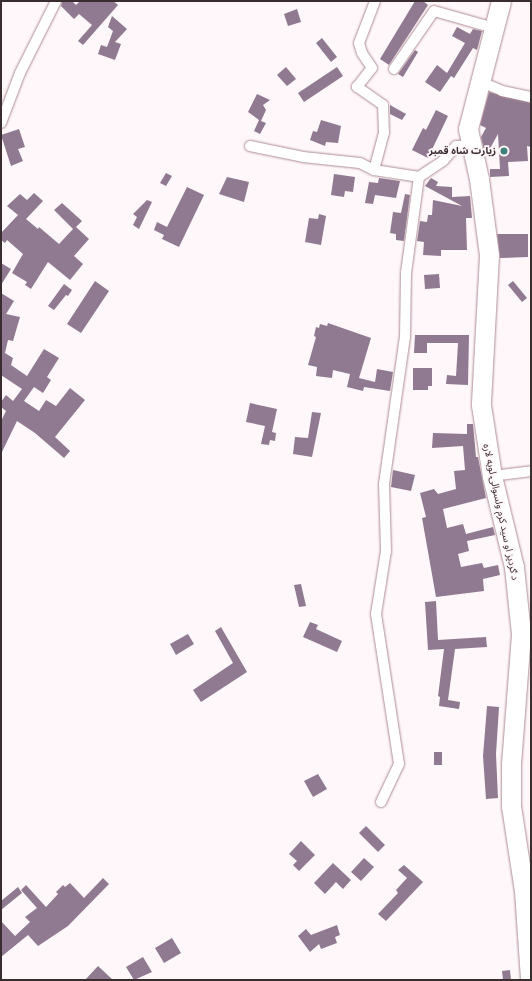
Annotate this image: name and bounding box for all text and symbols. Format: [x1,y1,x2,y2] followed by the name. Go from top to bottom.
[429,145,496,157] place label: زیارت شاه قمبر
[499,146,509,156] marker: زیارت شاه قمبر
[481,443,521,581] street label: د ګردیز او سید کرم ولسوالۍ لویه لاره

